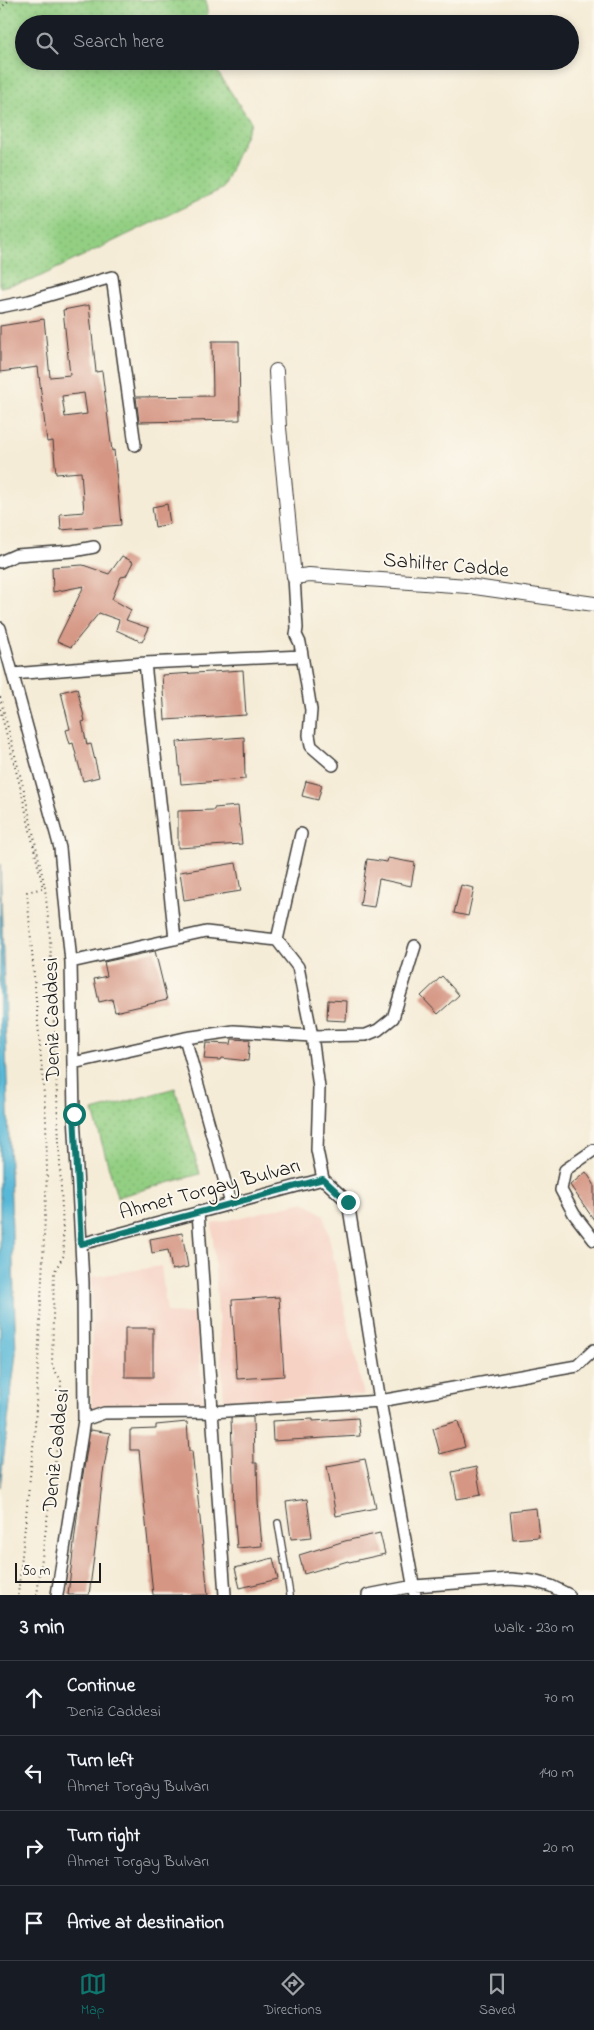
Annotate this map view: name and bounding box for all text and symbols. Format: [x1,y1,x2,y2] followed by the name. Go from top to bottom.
[15,15,579,70] search box
[33,29,61,57] icon: search
[73,29,164,56] text: Search here
[382,546,511,586] street label: Sahilter Cadde
[37,957,69,1082] street label: Deniz Caddesi
[63,1103,86,1126] route start
[116,1151,305,1231] street label: Ahmet Torgay Bulvarı
[337,1191,360,1214] route end
[36,1387,78,1514] street label: Deniz Caddesi
[15,1560,101,1583] scale bar
[22,1561,50,1582] text: 50 m
[20,1613,64,1643] text: 3 min
[494,1616,574,1640] text: Walk · 230 m
[67,1673,135,1700] text: Continue
[20,1684,48,1712] icon: ahead
[544,1686,574,1710] text: 70 m
[67,1700,161,1724] text: Deniz Caddesi
[67,1748,134,1775] text: Turn left
[20,1759,48,1787] icon: left
[539,1761,574,1785] text: 140 m
[67,1775,209,1799] text: Ahmet Torgay Bulvarı
[67,1823,140,1850] text: Turn right
[20,1834,48,1862] icon: right
[543,1836,574,1860] text: 20 m
[67,1850,209,1874] text: Ahmet Torgay Bulvarı
[20,1909,48,1937] icon: arrive
[67,1910,224,1937] text: Arrive at destination
[79,1970,107,2021] tab: Map
[264,1970,322,2021] tab: Directions
[479,1970,515,2021] tab: Saved

